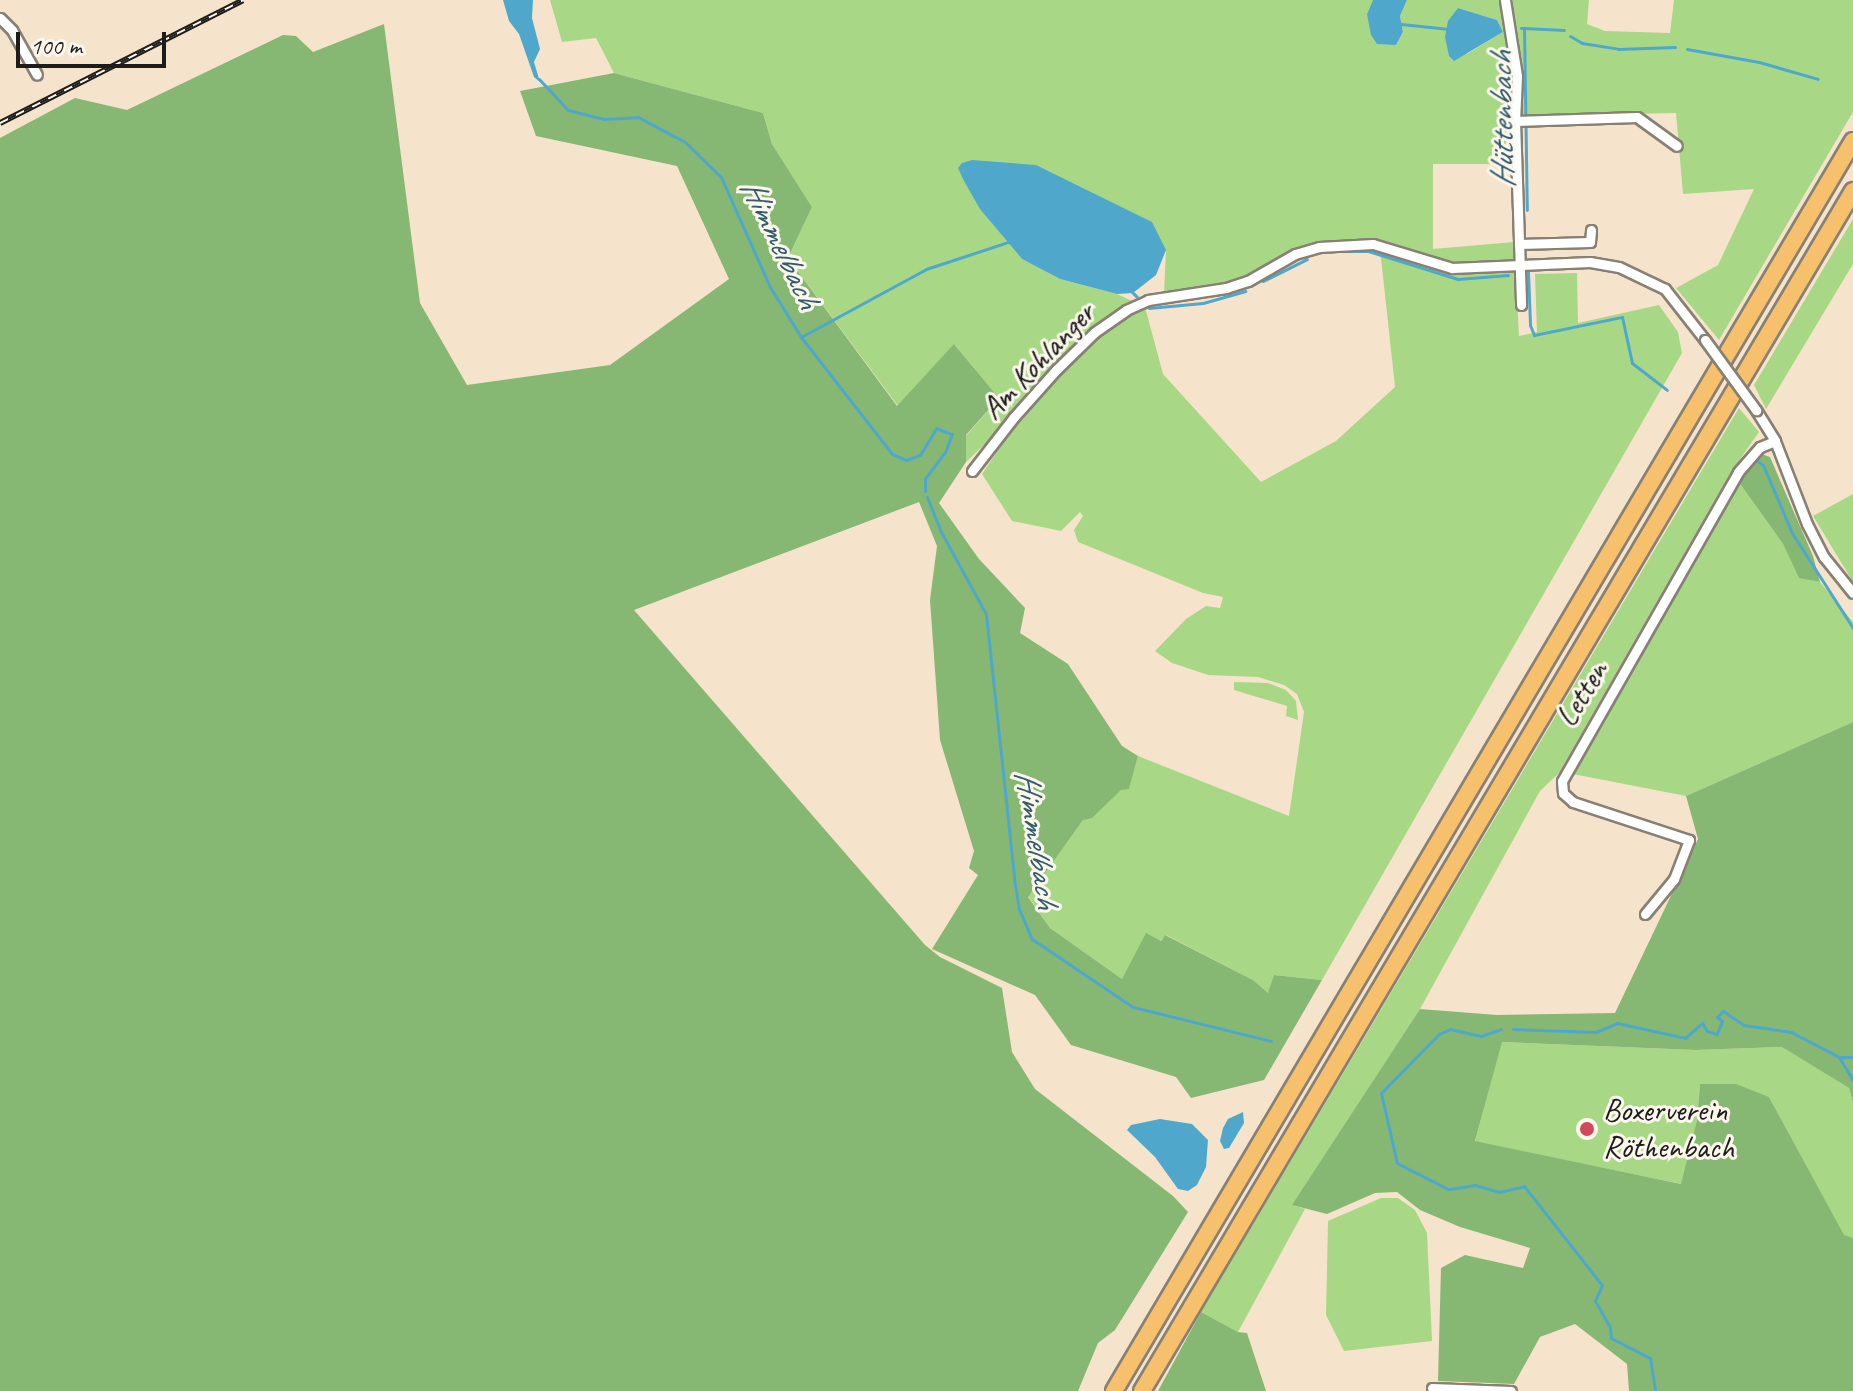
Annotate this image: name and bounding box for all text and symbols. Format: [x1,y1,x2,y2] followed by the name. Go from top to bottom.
[20,16,170,66] scale bar
[30,31,82,61] text: 100 m
[1479,51,1523,189] water label: Hüttenbach
[732,172,830,314] water label: Himmelbach
[973,294,1103,428] street label: Am Kohlanger
[1548,654,1616,734] street label: Letten
[1007,767,1069,911] water label: Himmelbach
[1603,1092,1734,1167] place label: Boxerverein Röthenbach
[1578,1120,1596,1138] marker: Boxerverein Röthenbach

